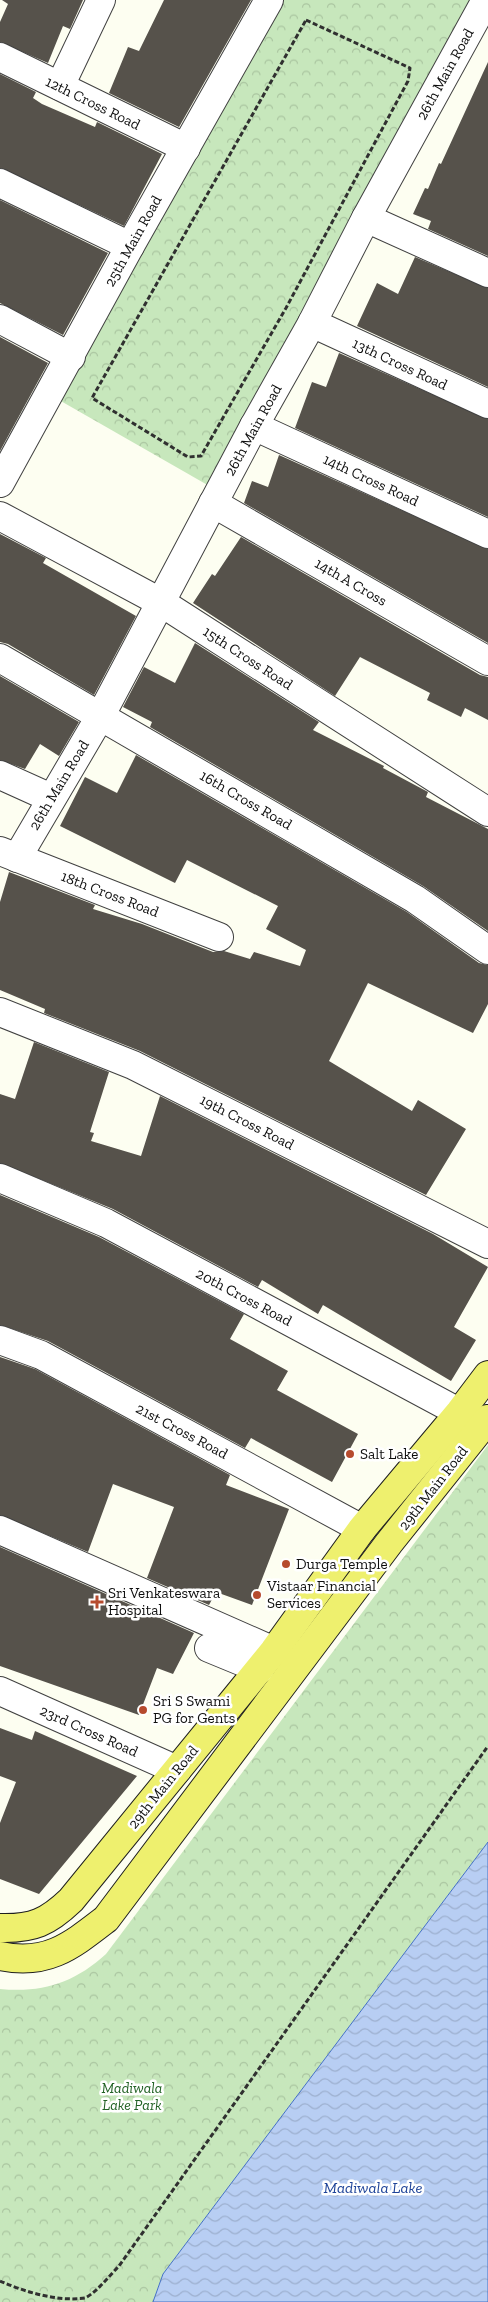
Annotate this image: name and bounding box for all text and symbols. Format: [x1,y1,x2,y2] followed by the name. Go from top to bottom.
[412,25,478,123] street label: 26th Main Road
[43,72,144,134] street label: 12th Cross Road
[101,192,166,290] street label: 25th Main Road
[350,334,451,394] street label: 13th Cross Road
[220,381,286,479] street label: 26th Main Road
[320,450,422,510] street label: 14th Cross Road
[312,554,390,610] street label: 14th A Cross
[200,622,297,694] street label: 15th Cross Road
[25,736,93,833] street label: 26th Main Road
[197,766,296,834] street label: 16th Cross Road
[58,867,162,921] street label: 18th Cross Road
[197,1090,298,1154] street label: 19th Cross Road
[193,1264,296,1330] street label: 20th Cross Road
[133,1399,232,1463] street label: 21st Cross Road
[395,1442,472,1534] street label: 29th Main Road
[360,1445,418,1463] place label: Salt Lake
[344,1448,356,1460] marker: Salt Lake
[296,1555,388,1573] place label: Durga Temple
[280,1558,292,1570] marker: Durga Temple
[266,1577,376,1612] place label: Vistaar Financial Services
[108,1584,220,1619] place label: Sri Venkateswara Hospital
[251,1589,263,1601] marker: Vistaar Financial Services
[90,1595,104,1609] marker: Sri Venkateswara Hospital
[153,1692,235,1727] place label: Sri S Swami PG for Gents
[37,1701,142,1761] street label: 23rd Cross Road
[137,1704,149,1716] marker: Sri S Swami PG for Gents
[124,1741,202,1832] street label: 29th Main Road
[102,2079,162,2114] park label: Madiwala Lake Park
[324,2178,422,2197] water label: Madiwala Lake

